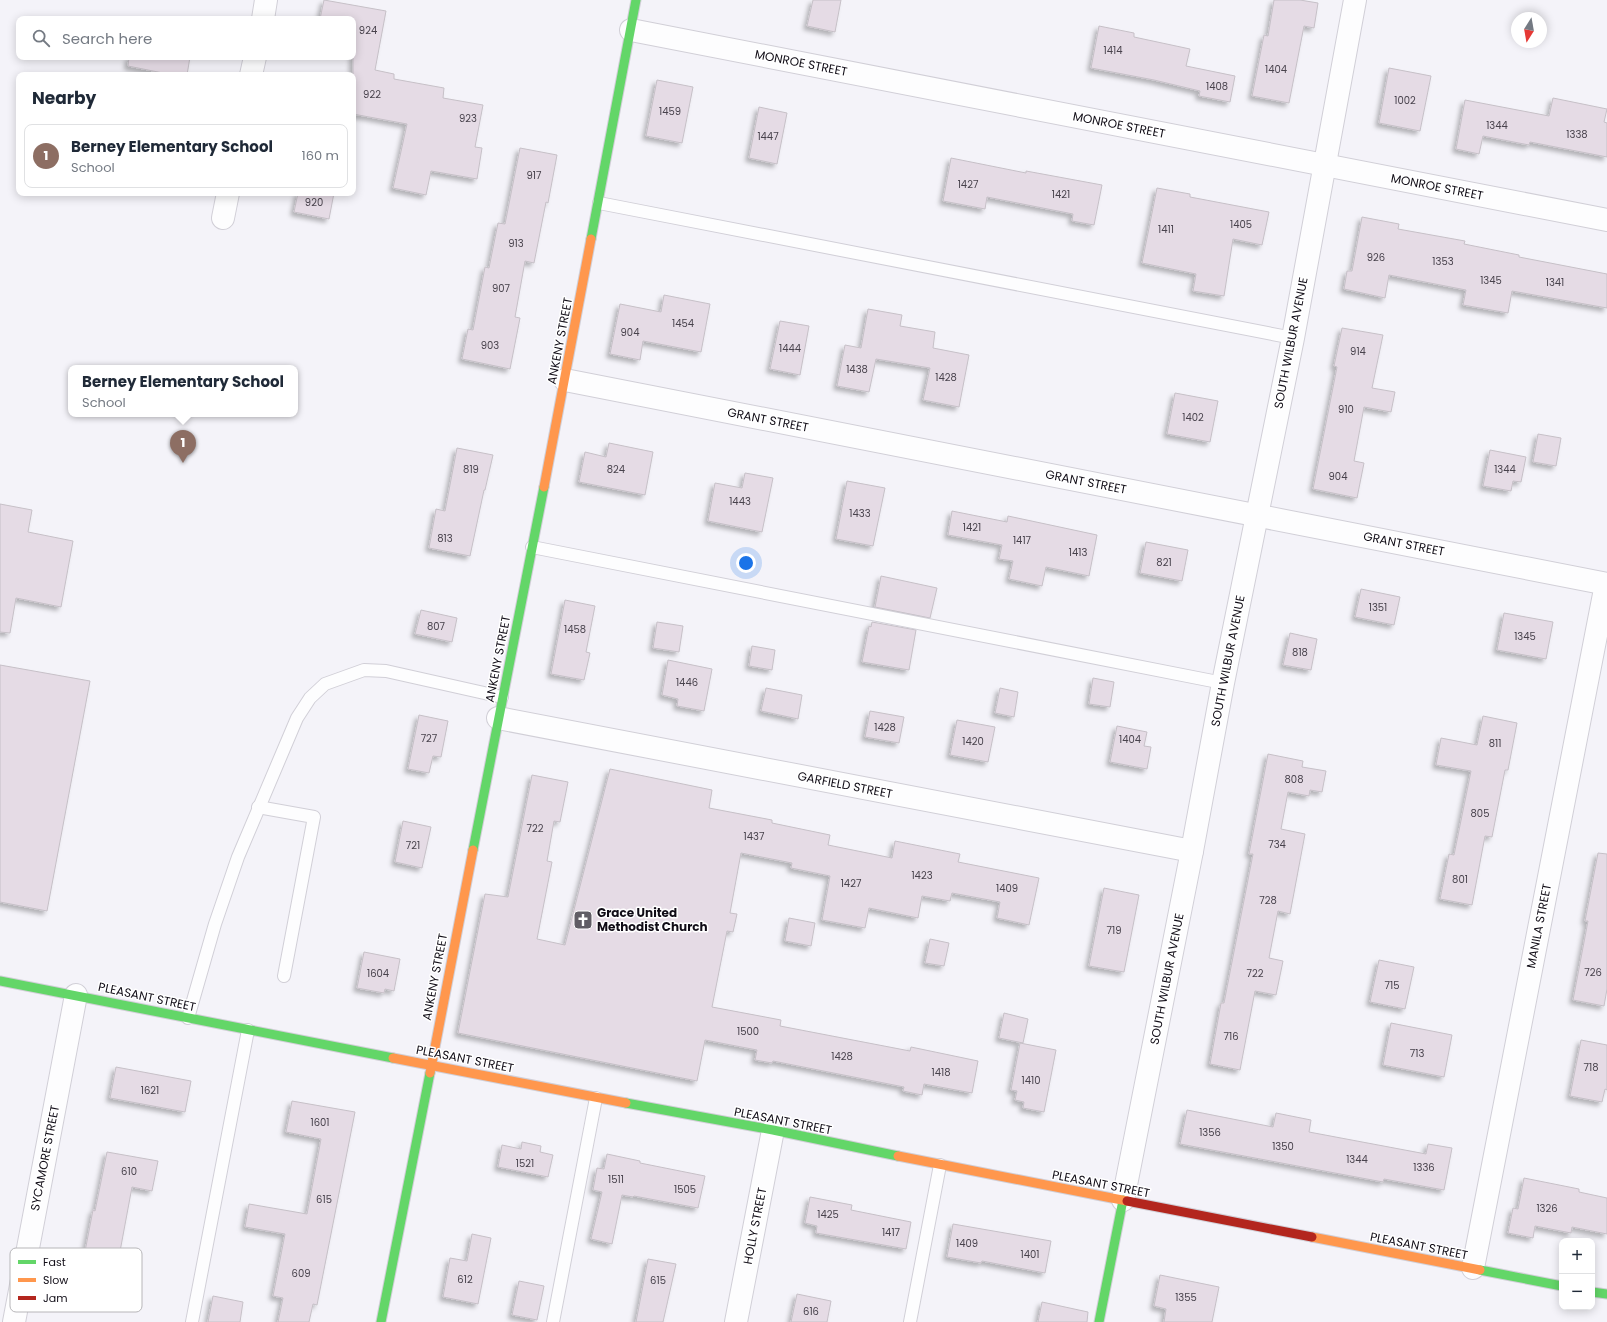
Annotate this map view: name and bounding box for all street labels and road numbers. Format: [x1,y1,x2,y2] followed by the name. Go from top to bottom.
[753,45,849,80] street label: MONROE STREET
[1071,107,1167,142] street label: MONROE STREET
[1389,169,1485,204] street label: MONROE STREET
[1269,276,1312,410] street label: SOUTH WILBUR AVENUE
[543,296,576,386] street label: ANKENY STREET
[726,403,811,436] street label: GRANT STREET
[1044,465,1129,498] street label: GRANT STREET
[1362,527,1447,560] street label: GRANT STREET
[1206,594,1249,728] street label: SOUTH WILBUR AVENUE
[481,614,514,704] street label: ANKENY STREET
[796,767,895,802] street label: GARFIELD STREET
[1522,882,1555,970] street label: MANILA STREET
[1145,912,1188,1046] street label: SOUTH WILBUR AVENUE
[418,932,451,1022] street label: ANKENY STREET
[97,978,198,1015] street label: PLEASANT STREET
[415,1041,516,1076] street label: PLEASANT STREET
[26,1103,63,1212] street label: SYCAMORE STREET
[733,1103,834,1138] street label: PLEASANT STREET
[1051,1166,1152,1201] street label: PLEASANT STREET
[739,1186,770,1266] street label: HOLLY STREET
[1369,1228,1470,1263] street label: PLEASANT STREET

